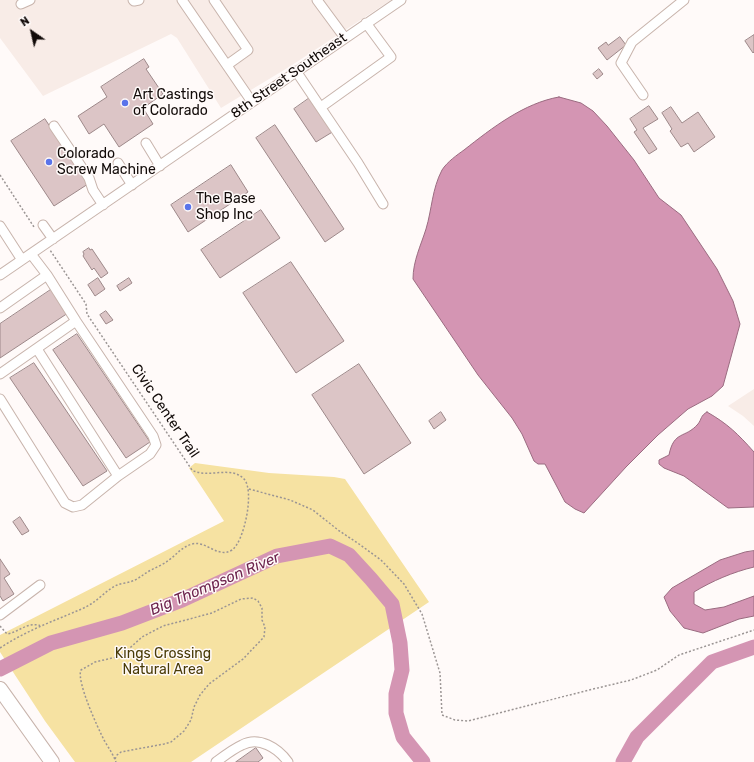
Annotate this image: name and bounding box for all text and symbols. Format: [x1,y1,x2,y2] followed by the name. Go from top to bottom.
[12,12,52,52] north arrow
[18,14,32,29] text: N
[228,30,350,122] street label: 8th Street Southeast
[133,87,214,120] place label: Art Castings of Colorado
[120,98,130,108] marker: Art Castings of Colorado
[57,146,156,178] place label: Colorado Screw Machine
[44,157,54,167] marker: Colorado Screw Machine
[196,191,256,224] place label: The Base Shop Inc
[183,202,193,212] marker: The Base Shop Inc
[127,361,203,461] street label: Civic Center Trail
[147,548,283,620] water label: Big Thompson River
[115,646,211,678] park label: Kings Crossing Natural Area

